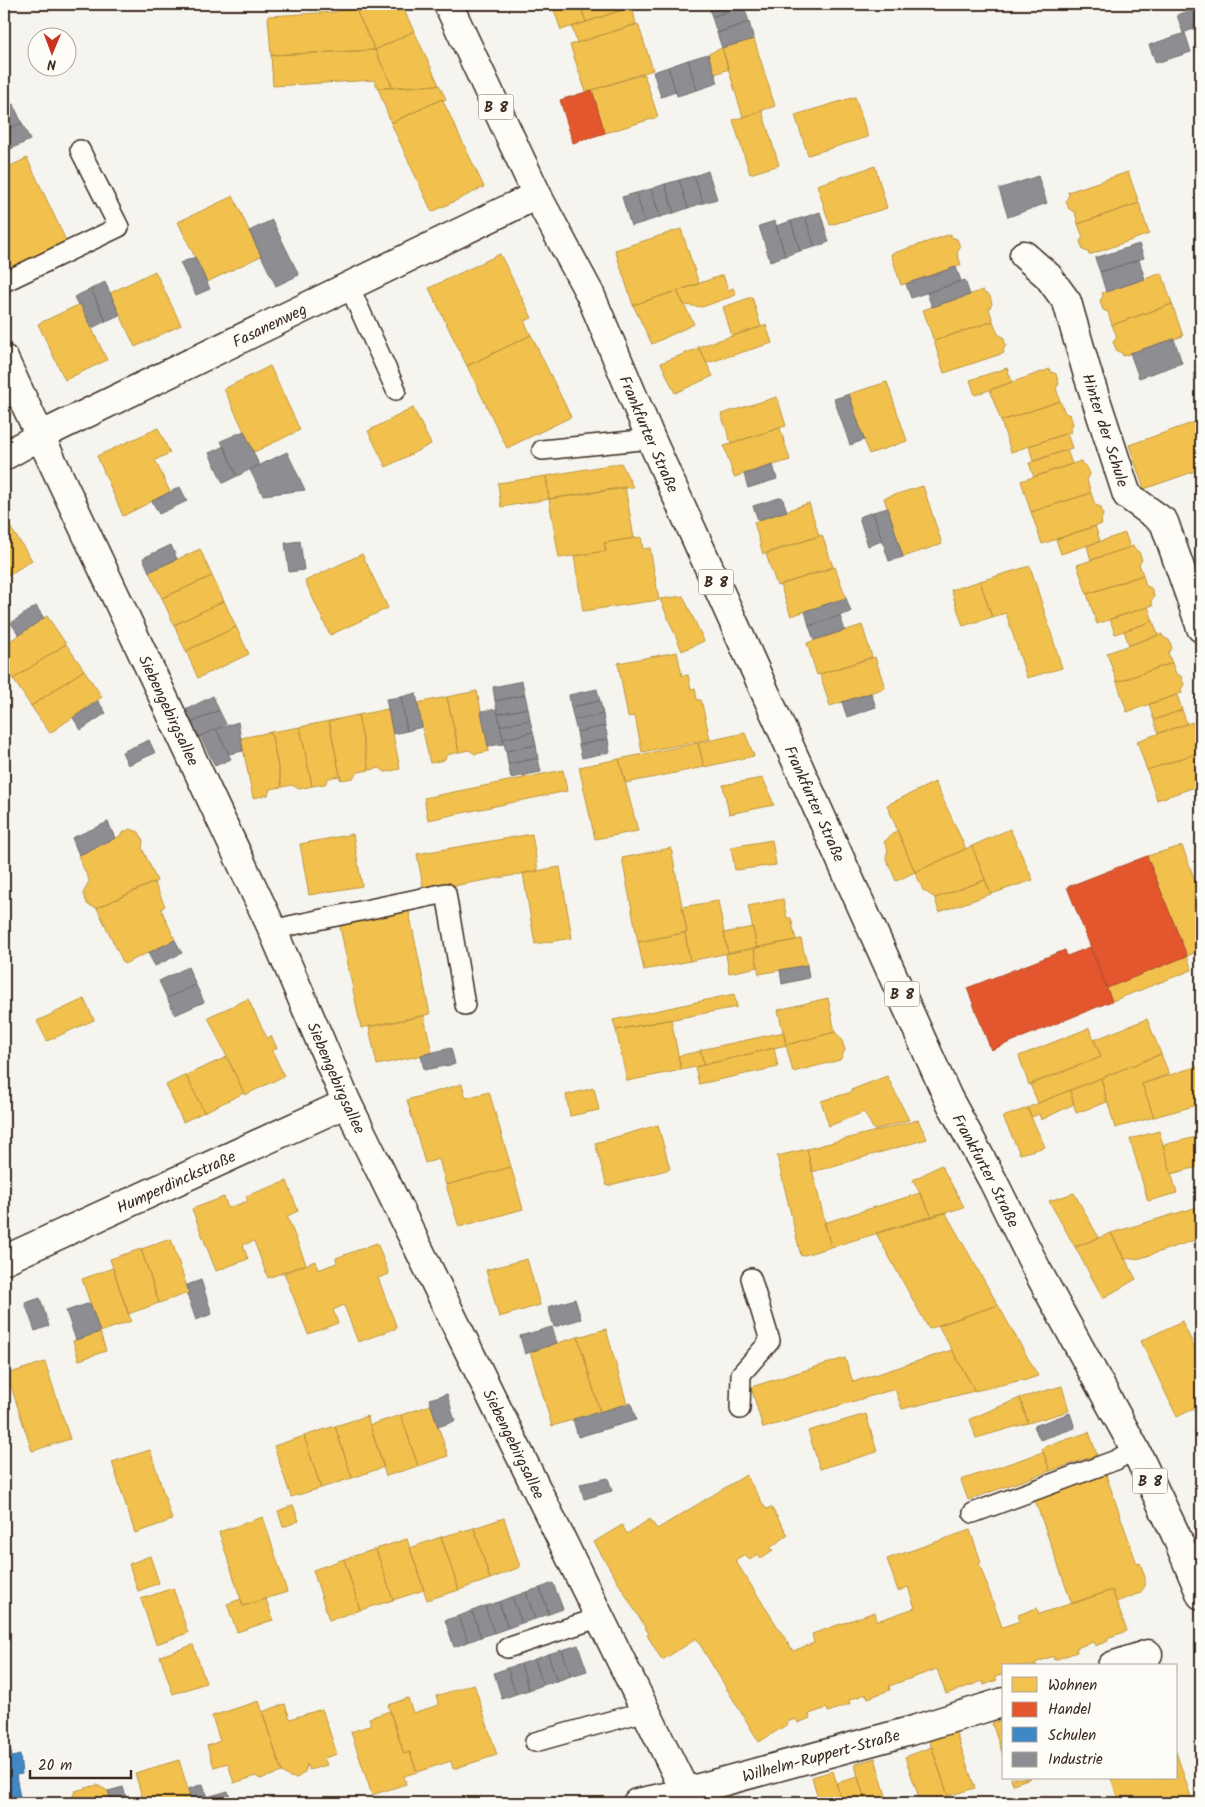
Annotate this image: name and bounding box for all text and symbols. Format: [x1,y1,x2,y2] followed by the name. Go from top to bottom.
[28,28,78,78] north arrow
[47,53,56,75] text: N
[478,94,514,120] road number: B 8
[228,297,311,355] street label: Fasanenweg
[1074,371,1135,491] street label: Hinter der Schule
[612,372,685,497] street label: Frankfurter Straße
[698,570,734,594] road number: B 8
[131,651,205,770] street label: Siebengebirgsallee
[777,742,851,866] street label: Frankfurter Straße
[884,982,920,1006] road number: B 8
[300,1018,371,1139] street label: Siebengebirgsallee
[945,1110,1025,1232] street label: Frankfurter Straße
[113,1145,240,1221] street label: Humperdinckstraße
[475,1385,551,1504] street label: Siebengebirgsallee
[1132,1468,1168,1494] road number: B 8
[1002,1664,1178,1780] legend
[1048,1674,1097,1698] text: Wohnen
[1048,1698,1091,1722] text: Handel
[739,1723,903,1790] street label: Wilhelm-Ruppert-Straße
[1048,1724,1096,1748] text: Schulen
[30,1747,131,1779] scale bar
[1048,1748,1103,1772] text: Industrie
[38,1754,72,1778] text: 20 m

